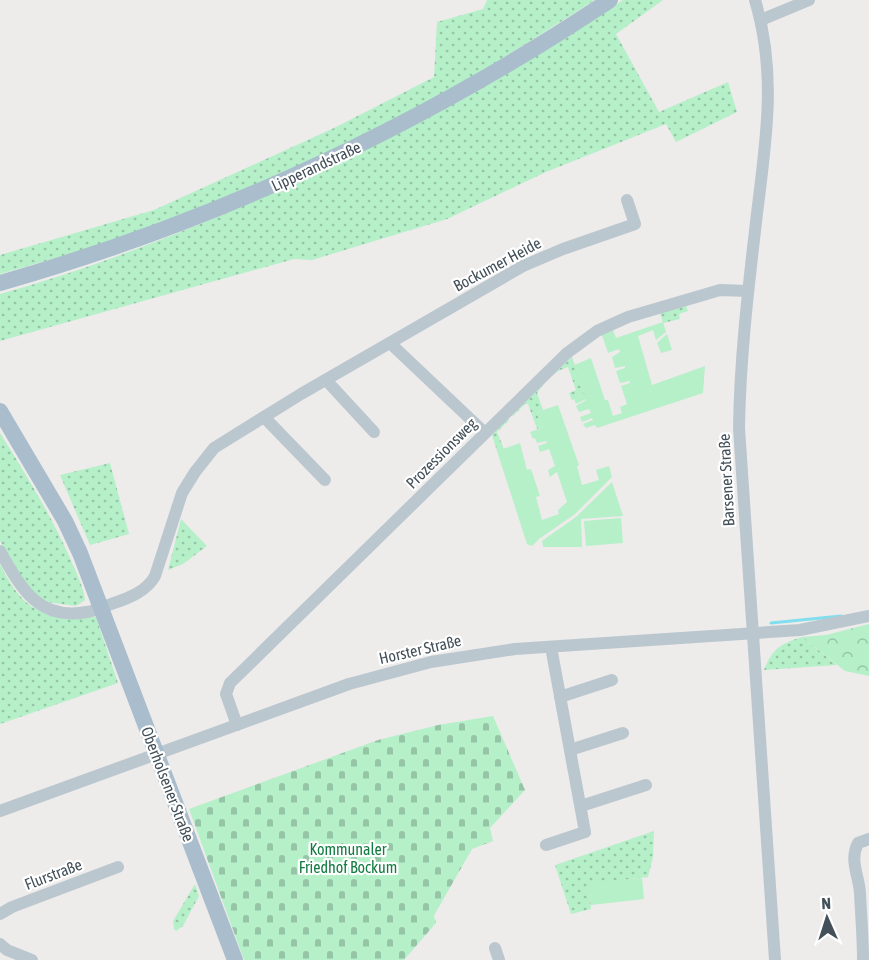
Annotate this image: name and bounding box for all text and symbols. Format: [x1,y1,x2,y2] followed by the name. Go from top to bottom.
[269,137,364,195] street label: Lipperandstraße
[450,233,544,295] street label: Bockumer Heide
[402,414,481,493] street label: Prozessionsweg
[715,433,737,527] street label: Barsener Straße
[377,631,463,667] street label: Horster Straße
[138,724,198,844] street label: Oberholsener Straße
[299,840,397,876] park label: Kommunaler Friedhof Bockum
[22,855,84,893] street label: Flurstraße
[797,888,857,948] north arrow
[821,894,831,912] text: N

